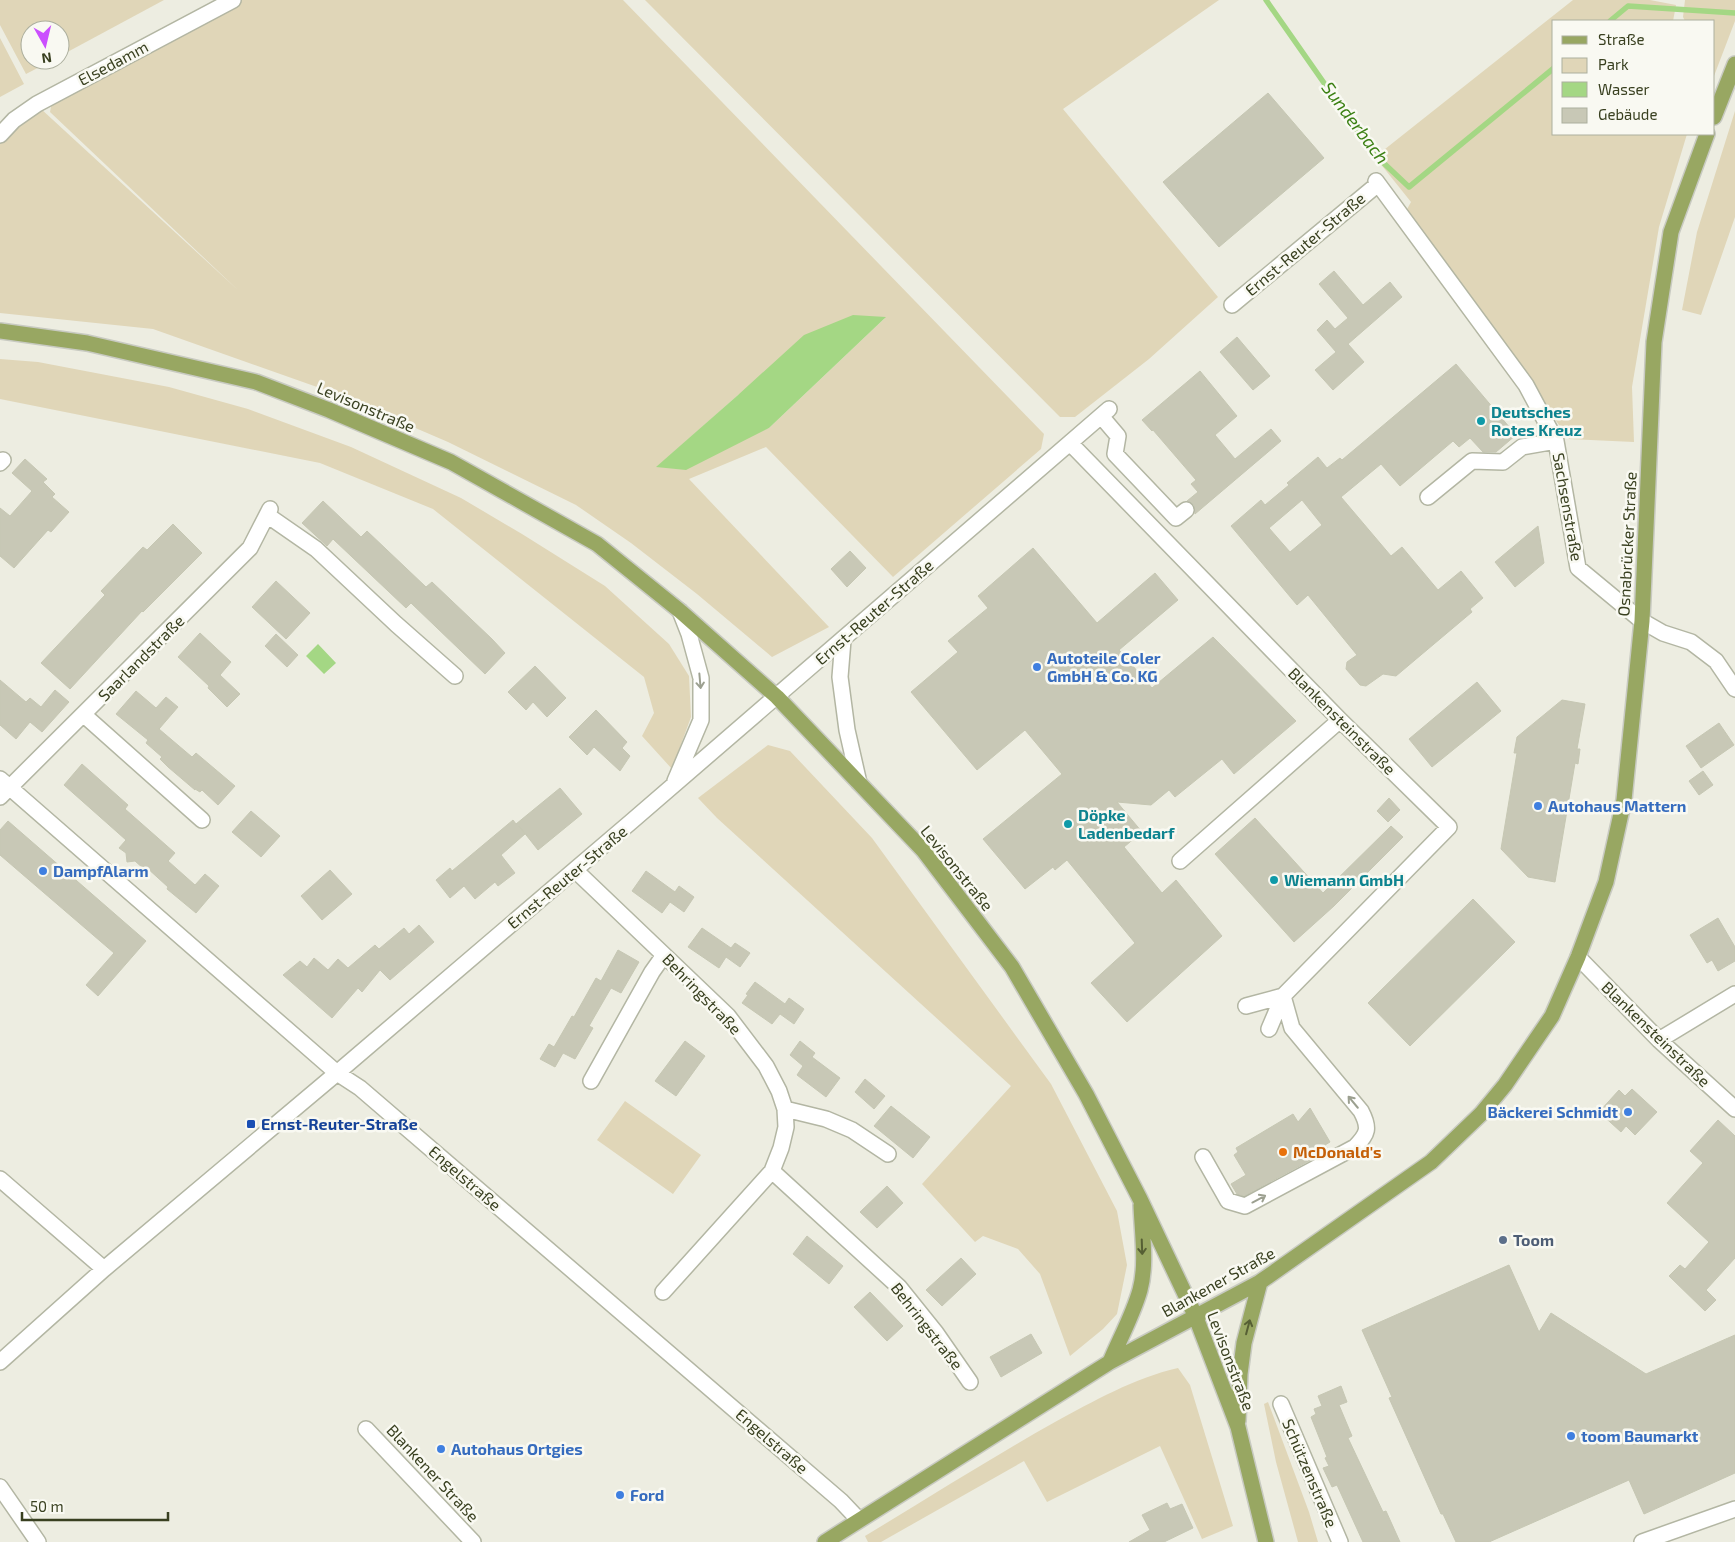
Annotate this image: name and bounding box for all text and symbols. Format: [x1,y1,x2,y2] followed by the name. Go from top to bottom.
[20,20,70,70] north arrow
[1552,20,1715,135] legend
[1598,30,1644,48] text: Straße
[75,36,151,89] street label: Elsedamm
[41,49,53,67] text: N
[1598,55,1629,73] text: Park
[1318,77,1394,168] water label: Sunderbach
[1598,80,1650,98] text: Wasser
[1598,105,1657,123] text: Gebäude
[1241,188,1368,299] street label: Ernst-Reuter-Straße
[314,377,418,436] street label: Levisonstraße
[1491,402,1582,439] place label: Deutsches Rotes Kreuz
[1475,415,1487,427] marker: Deutsches Rotes Kreuz
[1550,451,1587,563] street label: Sachsenstraße
[1613,471,1640,617] street label: Osnabrücker Straße
[811,555,937,668] street label: Ernst-Reuter-Straße
[94,611,188,705] street label: Saarlandstraße
[1047,648,1161,685] place label: Autoteile Coler GmbH & Co. KG
[1031,661,1043,673] marker: Autoteile Coler GmbH & Co. KG
[1285,663,1400,778] street label: Blankensteinstraße
[695,673,705,689] one-way arrow
[1548,796,1686,815] place label: Autohaus Mattern
[1532,800,1544,812] marker: Autohaus Mattern
[1078,805,1175,842] place label: Döpke Ladenbedarf
[1062,818,1074,830] marker: Döpke Ladenbedarf
[503,821,630,932] street label: Ernst-Reuter-Straße
[917,821,998,914] street label: Levisonstraße
[53,861,149,880] place label: DampfAlarm
[37,865,49,877] marker: DampfAlarm
[1284,870,1404,889] place label: Wiemann GmbH
[1268,874,1280,886] marker: Wiemann GmbH
[659,949,746,1038] street label: Behringstraße
[1598,977,1715,1090] street label: Blankensteinstraße
[1348,1096,1359,1109] one-way arrow
[1487,1102,1618,1121] place label: Bäckerei Schmidt
[1622,1106,1634,1118] marker: Bäckerei Schmidt
[261,1114,418,1133] place label: Ernst-Reuter-Straße
[245,1118,257,1130] marker: Ernst-Reuter-Straße
[425,1141,505,1214] street label: Engelstraße
[1293,1142,1382,1161] place label: McDonald's
[1277,1146,1289,1158] marker: McDonald's
[1251,1194,1266,1204] one-way arrow
[1513,1230,1554,1249] place label: Toom
[1497,1234,1509,1246] marker: Toom
[1138,1239,1147,1255] one-way arrow
[1158,1243,1278,1321] street label: Blankener Straße
[888,1278,967,1373] street label: Behringstraße
[1204,1309,1259,1413] street label: Levisonstraße
[1244,1319,1253,1335] one-way arrow
[732,1404,812,1477] street label: Engelstraße
[1279,1416,1342,1530] street label: Schützenstraße
[383,1420,483,1525] street label: Blankener Straße
[1581,1426,1699,1445] place label: toom Baumarkt
[1565,1430,1577,1442] marker: toom Baumarkt
[451,1439,583,1458] place label: Autohaus Ortgies
[435,1443,447,1455] marker: Autohaus Ortgies
[630,1485,664,1504] place label: Ford
[614,1489,626,1501] marker: Ford
[22,1490,169,1522] scale bar
[30,1497,64,1515] text: 50 m

